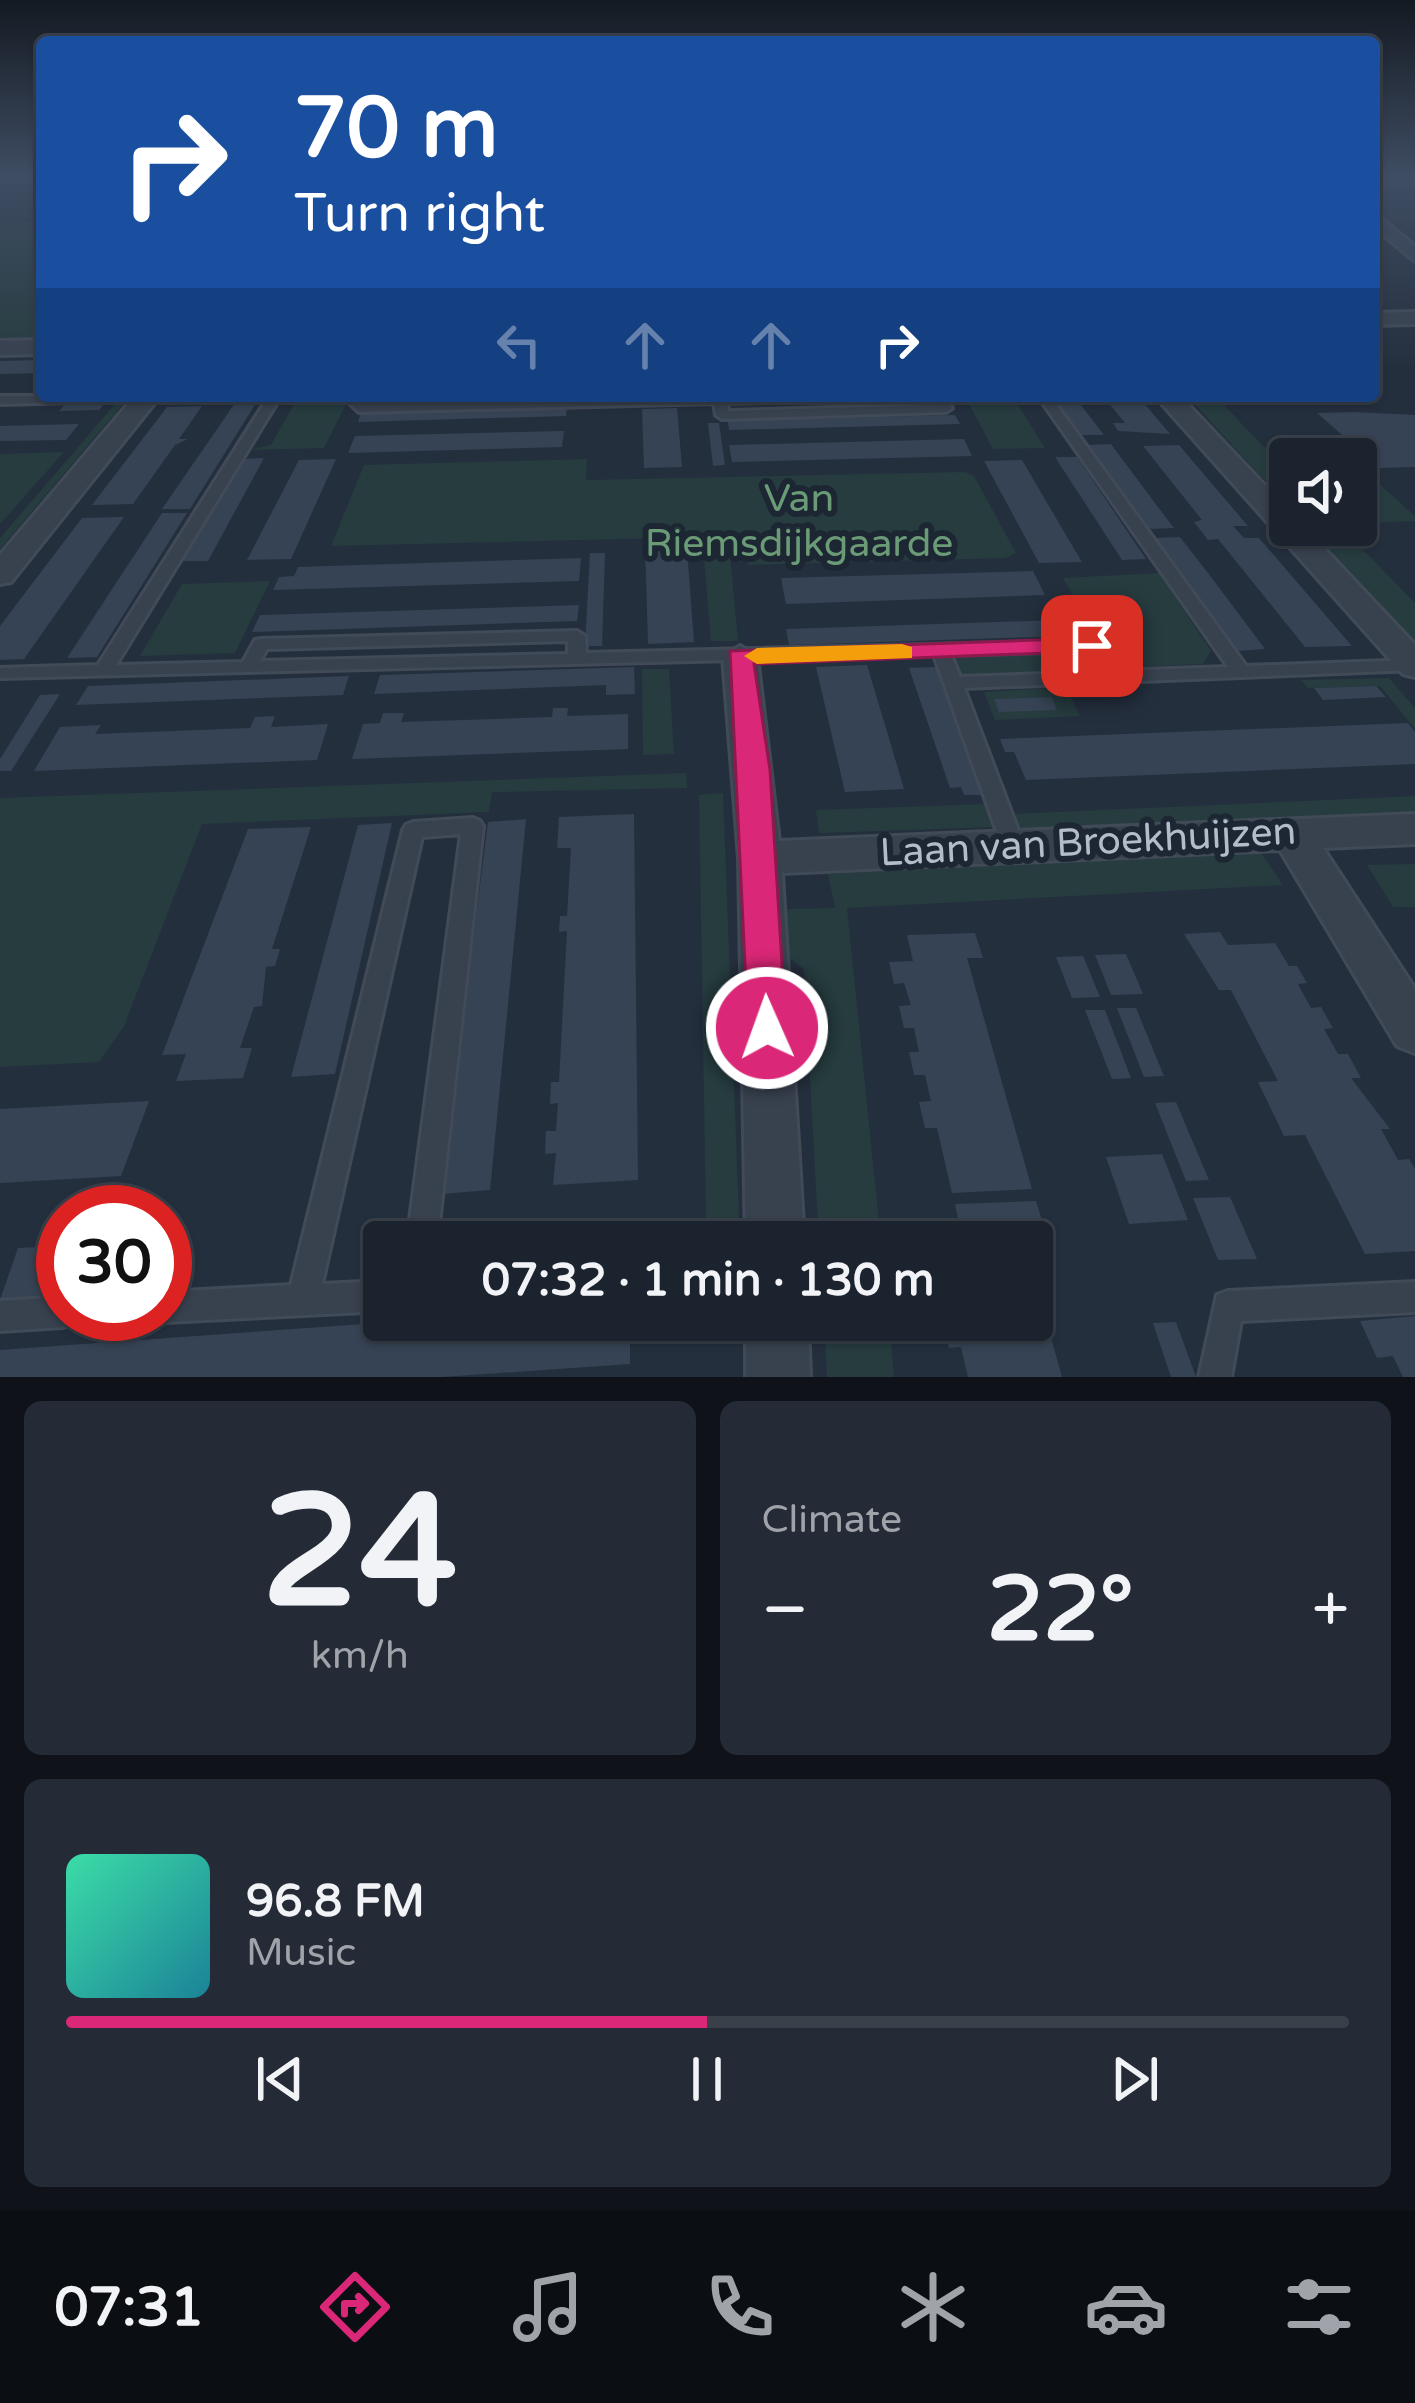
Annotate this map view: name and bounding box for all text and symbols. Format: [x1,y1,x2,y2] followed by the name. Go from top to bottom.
[294,79,498,180] text: 70 m
[96,84,252,240] icon: right
[294,181,545,246] text: Turn right
[486,312,552,378] icon: left
[612,312,678,378] icon: ahead
[738,312,804,378] icon: ahead
[864,312,930,378] icon: right
[1269,438,1377,546] map controls
[1269,438,1377,546] button: sound
[645,475,953,567] park label: Van Riemsdijkgaarde
[1041,595,1143,697] pin
[1059,613,1125,679] icon: arrive
[879,808,1297,876] street label: Laan van Broekhuijzen
[704,965,830,1091] position arrow
[36,1185,192,1341] speed limit sign: 30
[482,1254,934,1308] text: 07:32 · 1 min · 130 m
[262,1460,458,1648] text: 24
[762,1496,902,1543] text: Climate
[987,1556,1134,1665] text: 22°
[762,1570,809,1650] text: −
[1312,1570,1349,1650] text: +
[311,1632,409,1679] text: km/h
[246,1875,425,1929] text: 96.8 FM
[246,1929,356,1976] text: Music
[247,2046,313,2112] icon: previous
[674,2046,740,2112] icon: pause
[1102,2046,1168,2112] icon: next
[313,2265,397,2349] icon: directions
[506,2265,590,2349] icon: music
[698,2265,782,2349] icon: phone
[891,2265,975,2349] icon: climate
[1084,2265,1168,2349] icon: car
[1277,2265,1361,2349] icon: filters
[54,2275,204,2340] text: 07:31

